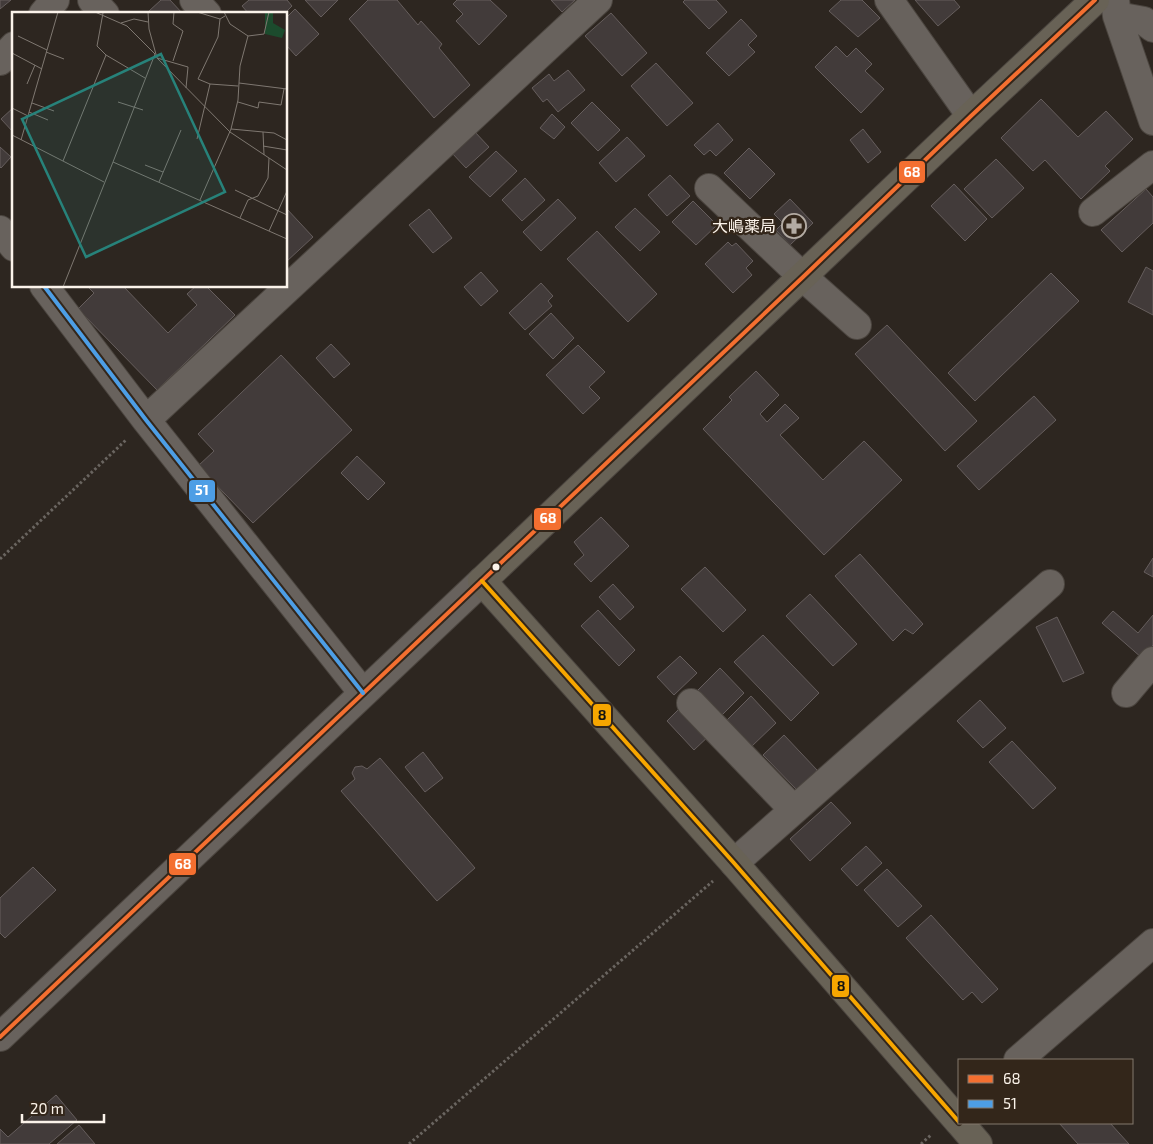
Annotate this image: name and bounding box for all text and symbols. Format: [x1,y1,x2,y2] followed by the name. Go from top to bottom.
[12,12,288,288] inset map
[898,160,926,184] line badge: 68
[904,163,920,180] text: 68
[781,213,807,239] pharmacy icon: 大嶋薬局
[712,216,776,235] place label: 大嶋薬局
[188,479,216,503] line badge: 51
[195,481,209,498] text: 51
[533,507,562,531] line badge: 68
[540,509,556,526] text: 68
[491,562,501,572] unlabelled marker
[592,703,612,727] line badge: 8
[598,706,606,723] text: 8
[168,852,197,876] line badge: 68
[175,855,191,872] text: 68
[831,974,850,998] line badge: 8
[837,977,845,994] text: 8
[958,1059,1133,1124] legend
[1003,1069,1021,1087] text: 68
[22,1092,105,1124] scale bar
[1003,1094,1017,1112] text: 51
[30,1099,64,1117] text: 20 m

